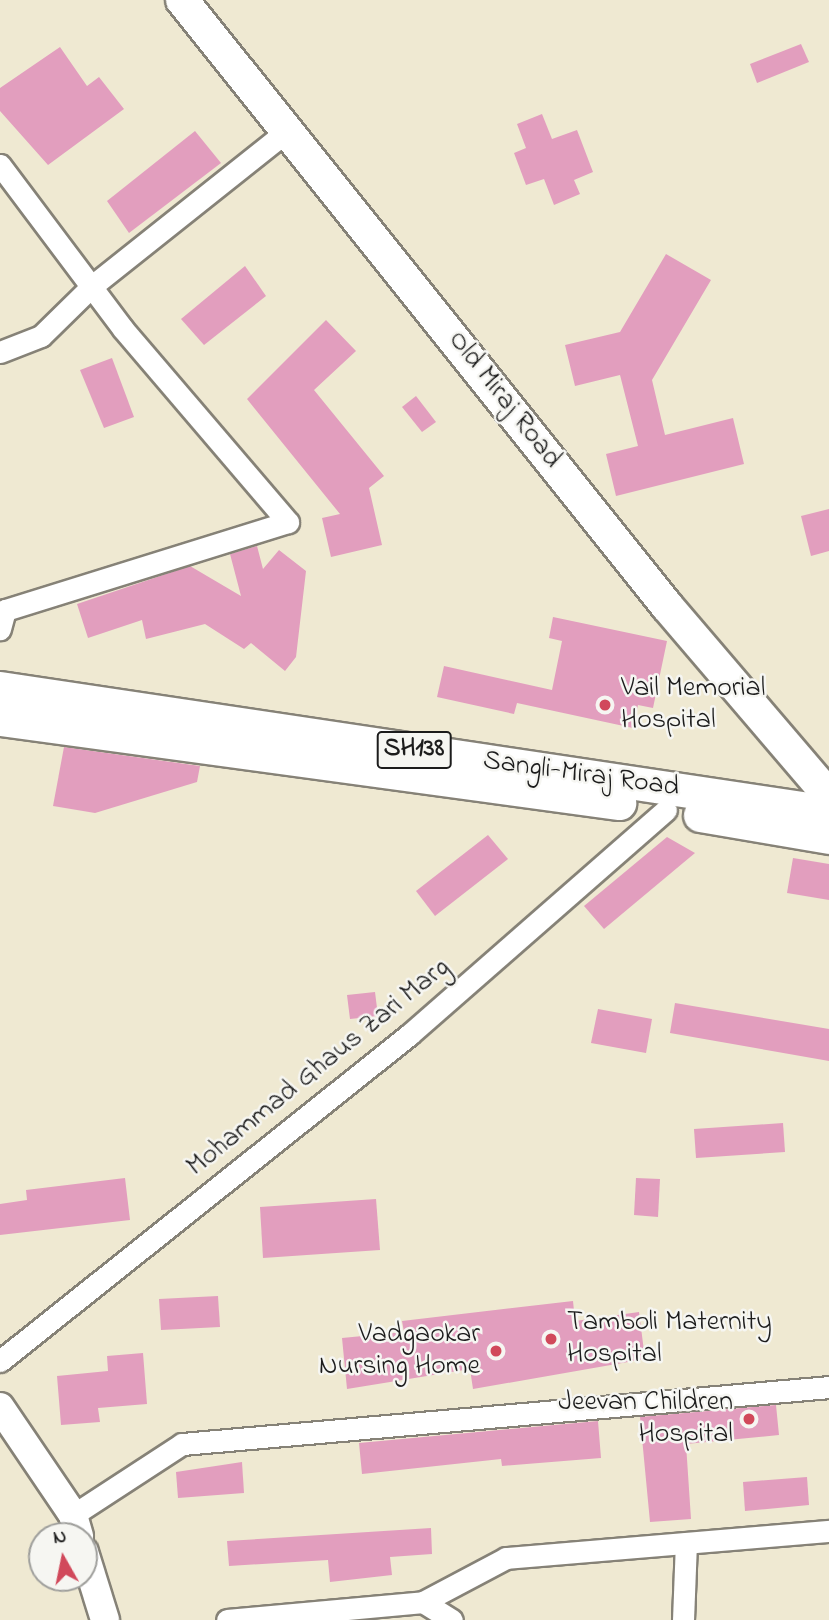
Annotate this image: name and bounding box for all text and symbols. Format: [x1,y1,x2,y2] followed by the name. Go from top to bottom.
[440,325,568,475] street label: Old Miraj Road
[621,672,765,738] place label: Vail Memorial Hospital
[595,695,615,715] marker: Vail Memorial Hospital
[376,728,452,772] road number: SH138
[481,745,681,805] street label: Sangli-Miraj Road
[181,952,457,1184] street label: Mohammad Ghaus Zari Marg
[567,1306,772,1372] place label: Tamboli Maternity Hospital
[319,1318,480,1384] place label: Vadgaokar Nursing Home
[541,1329,561,1349] marker: Tamboli Maternity Hospital
[486,1341,506,1361] marker: Vadgaokar Nursing Home
[558,1386,733,1452] place label: Jeevan Children Hospital
[739,1409,759,1429] marker: Jeevan Children Hospital
[28,1522,98,1592] north arrow
[51,1523,68,1552] text: N

